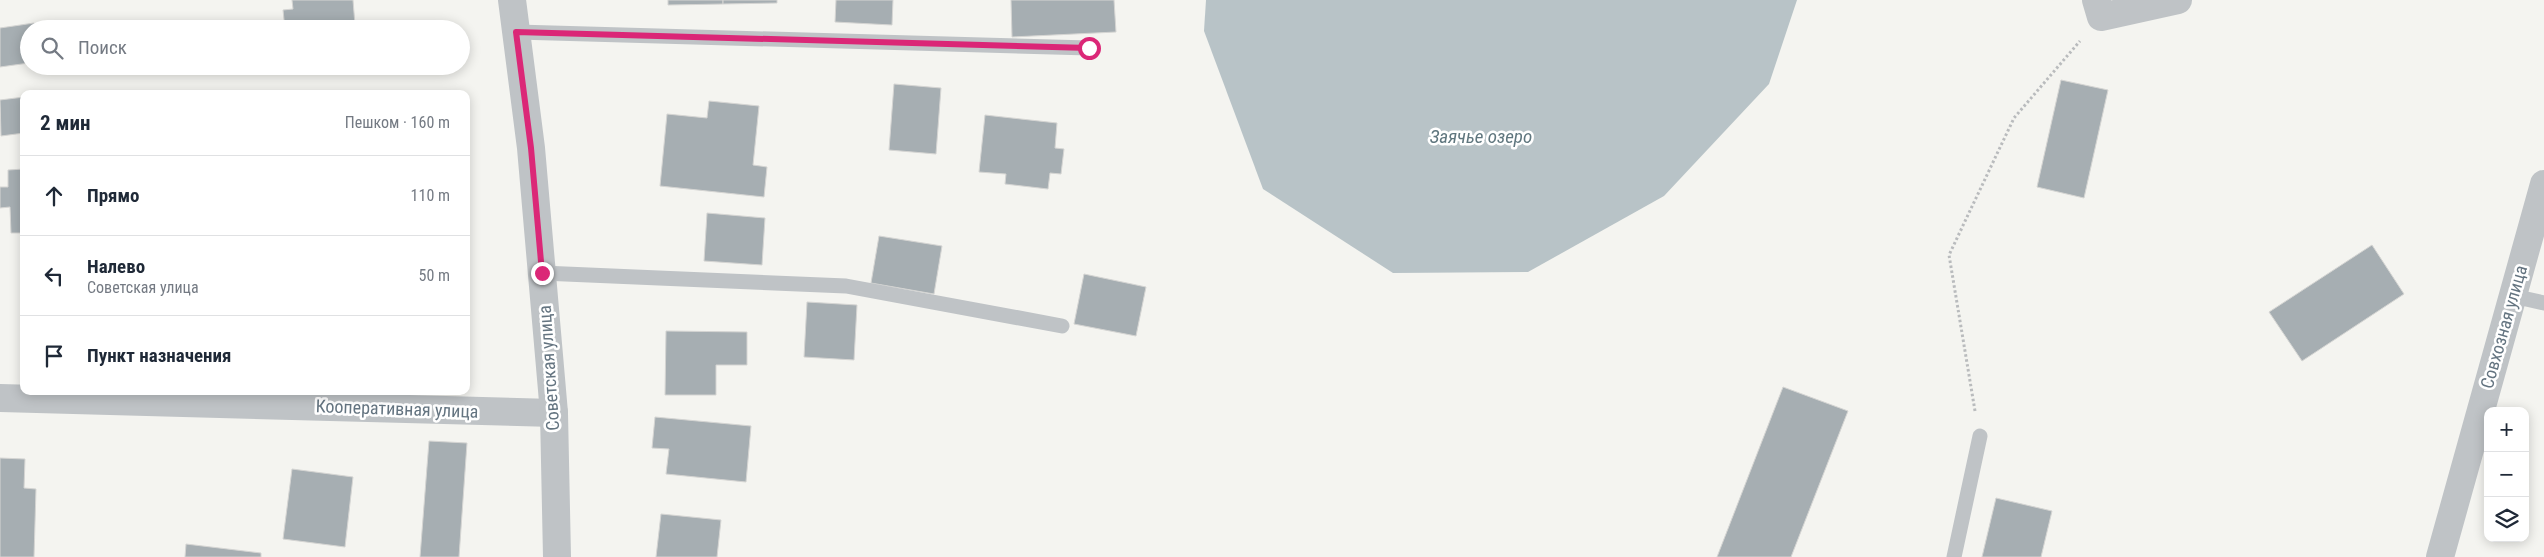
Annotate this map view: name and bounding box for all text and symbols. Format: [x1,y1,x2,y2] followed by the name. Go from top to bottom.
[20,20,470,75] search box
[38,34,66,62] icon: search
[78,36,127,59] text: Поиск
[1078,37,1101,60] route start
[40,111,90,135] text: 2 мин
[345,113,450,132] text: Пешком · 160 m
[1430,125,1532,148] water label: Заячье озеро
[40,182,68,210] icon: ahead
[87,184,140,207] text: Прямо
[411,186,450,205] text: 110 m
[87,255,145,278] text: Налево
[40,262,68,290] icon: left
[531,262,554,285] route end
[2476,263,2531,391] street label: Совхозная улица
[418,266,450,285] text: 50 m
[87,278,199,297] text: Советская улица
[534,305,563,431] street label: Советская улица
[40,342,68,370] icon: arrive
[87,344,231,367] text: Пункт назначения
[315,395,479,422] street label: Кооперативная улица
[2484,407,2529,542] map controls
[2484,407,2529,452] button: +
[2484,452,2529,497] button: −
[2484,497,2529,542] button: layers

